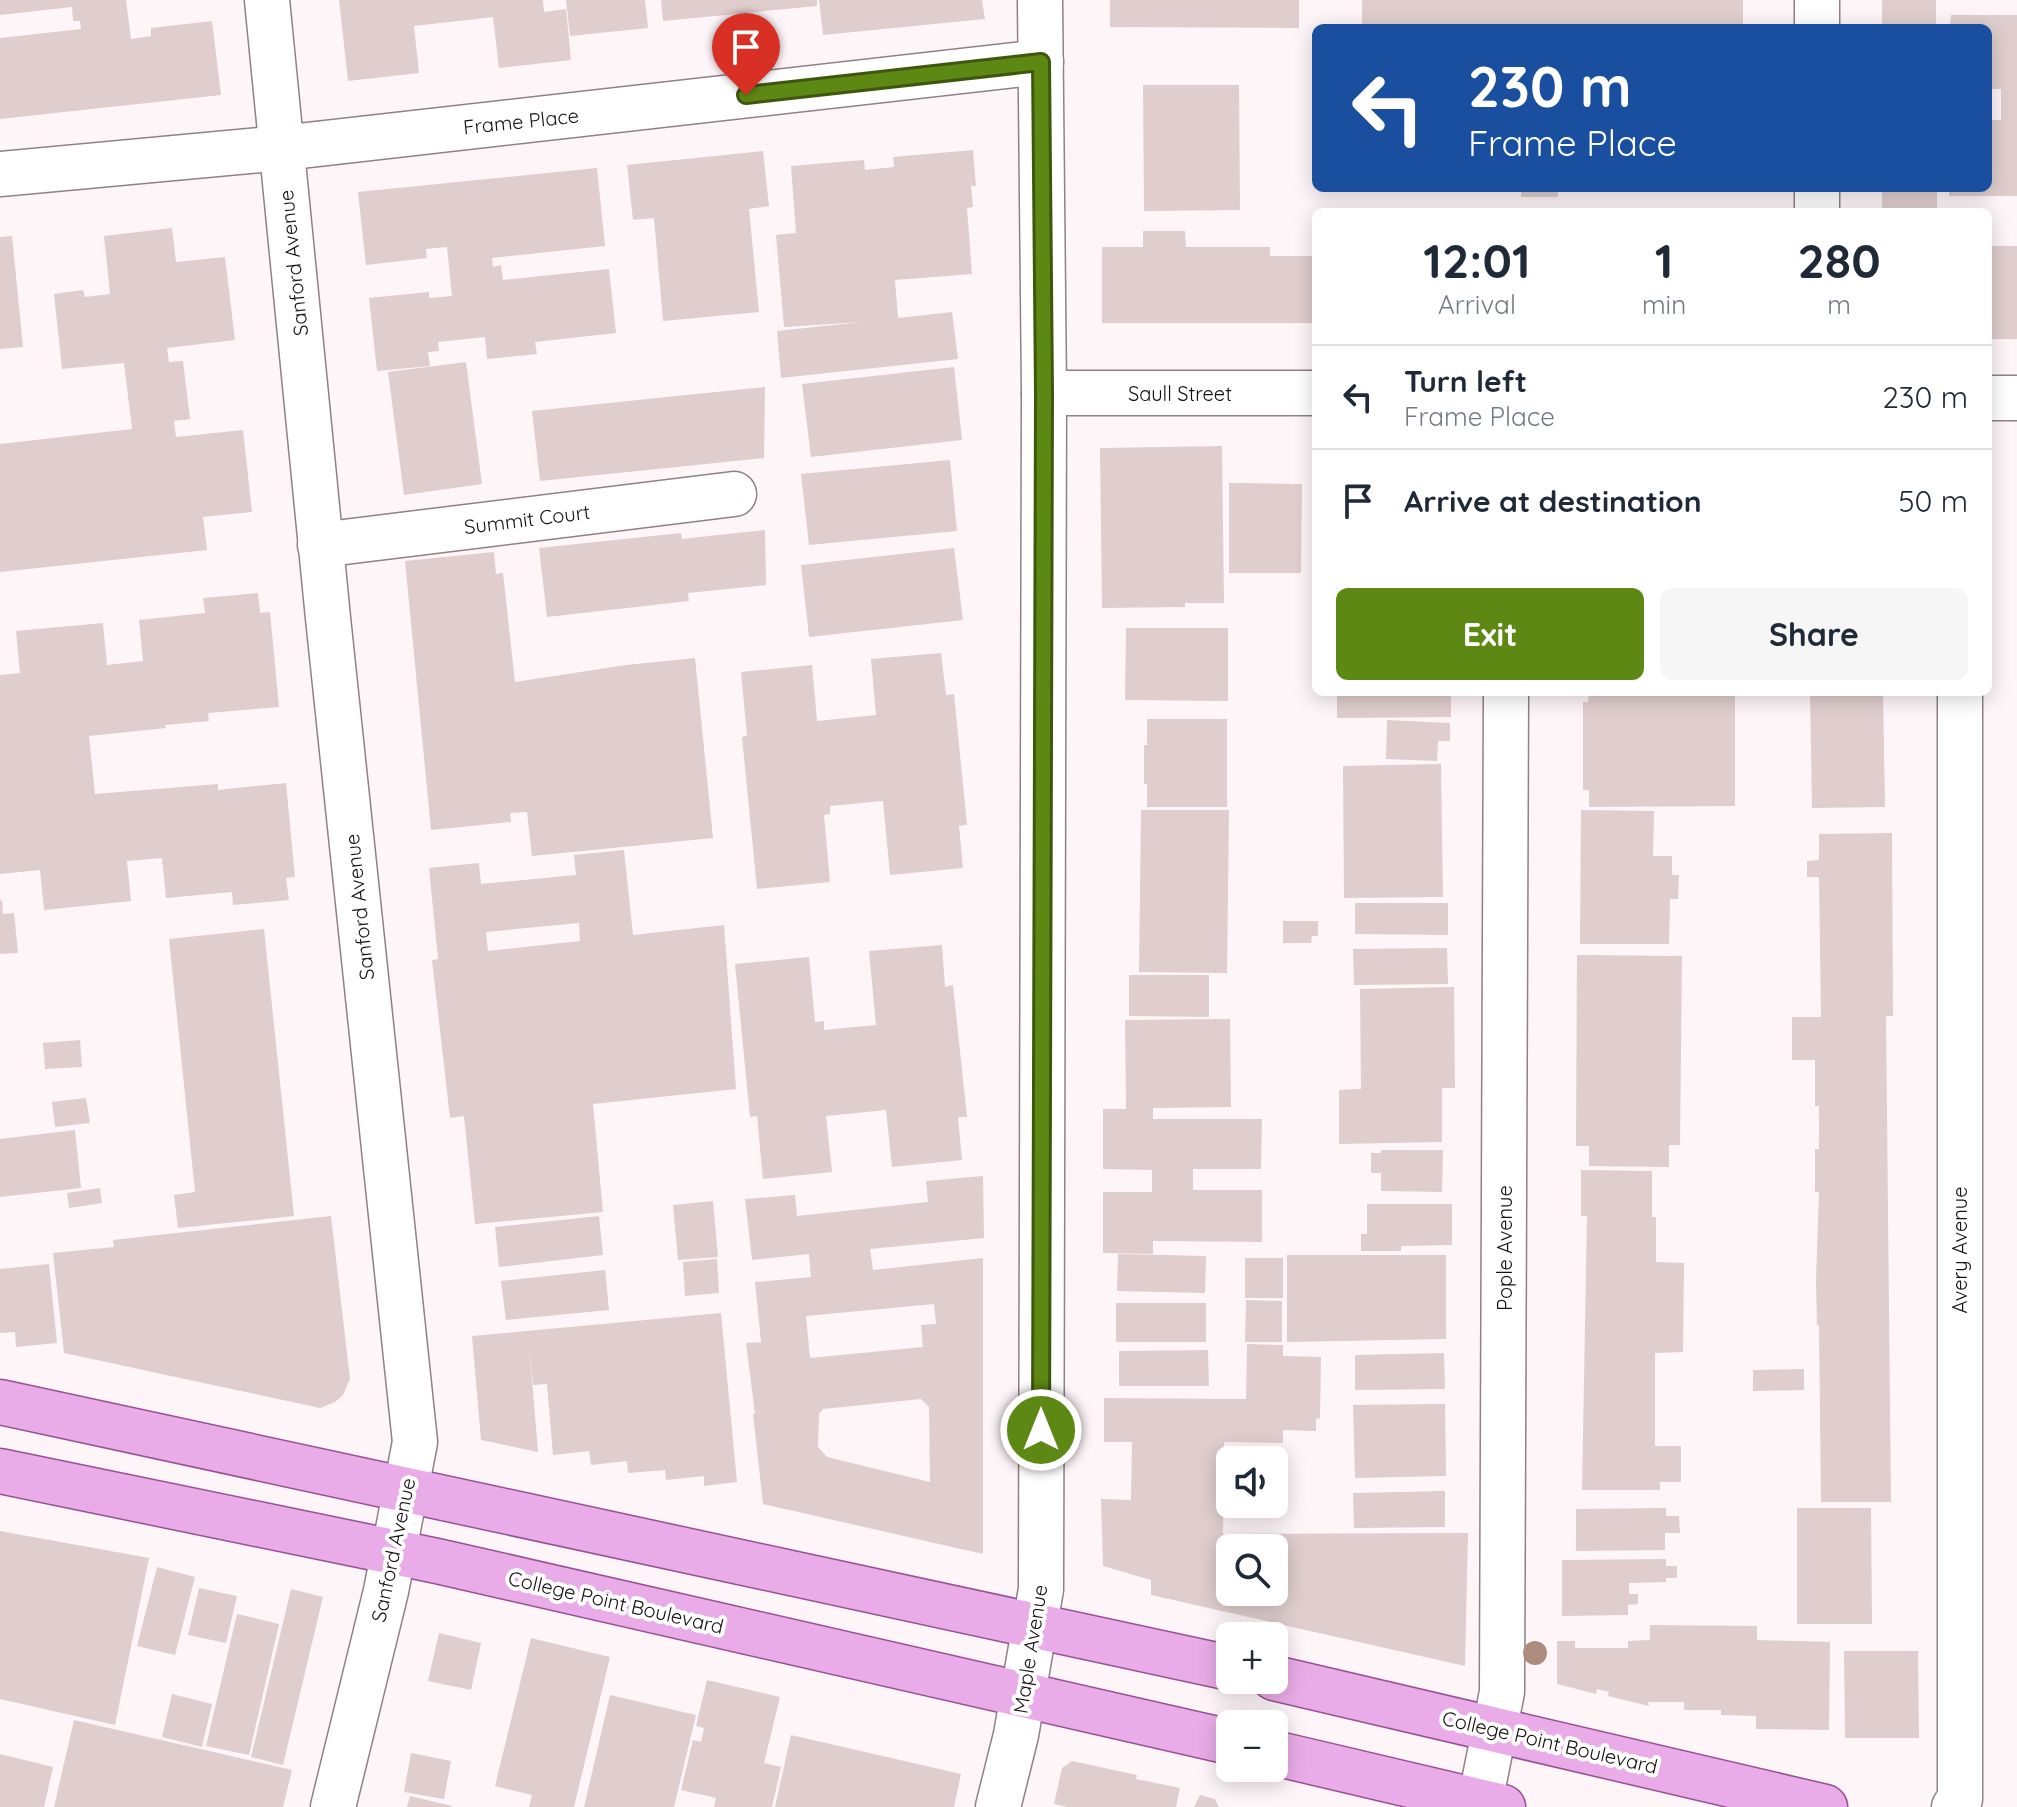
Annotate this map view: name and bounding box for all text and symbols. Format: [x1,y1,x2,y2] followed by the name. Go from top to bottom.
[712,13,780,95] pin
[724,25,768,69] icon: arrive
[1468,51,1632,121] text: 230 m
[1336,56,1440,160] icon: left
[462,103,580,139] street label: Frame Place
[1468,120,1677,165] text: Frame Place
[273,189,313,337] street label: Sanford Avenue
[1423,230,1531,290] text: 12:01
[1655,230,1673,290] text: 1
[1798,230,1881,290] text: 280
[1438,288,1516,321] text: Arrival
[1642,288,1686,321] text: min
[1827,288,1851,321] text: m
[1404,362,1527,400] text: Turn left
[1336,375,1380,419] icon: left
[1882,378,1968,416] text: 230 m
[1128,381,1232,406] street label: Saull Street
[1404,400,1555,433] text: Frame Place
[1336,479,1380,523] icon: arrive
[1404,482,1702,520] text: Arrive at destination
[1898,482,1968,520] text: 50 m
[463,499,592,539] street label: Summit Court
[1336,588,1644,680] button: Exit
[1660,588,1968,680] button: Share
[339,833,379,981] street label: Sanford Avenue
[1492,1185,1517,1311] street label: Pople Avenue
[1947,1186,1972,1314] street label: Avery Avenue
[999,1388,1083,1472] position arrow
[1216,1446,1288,1782] map controls
[1216,1446,1288,1518] button: sound
[366,1476,420,1624] street label: Sanford Avenue
[1216,1534,1288,1606] button: search
[506,1565,726,1639] street label: College Point Boulevard
[1007,1583,1053,1715] street label: Maple Avenue
[1216,1622,1288,1694] button: +
[1440,1705,1660,1779] street label: College Point Boulevard
[1216,1710,1288,1782] button: −

